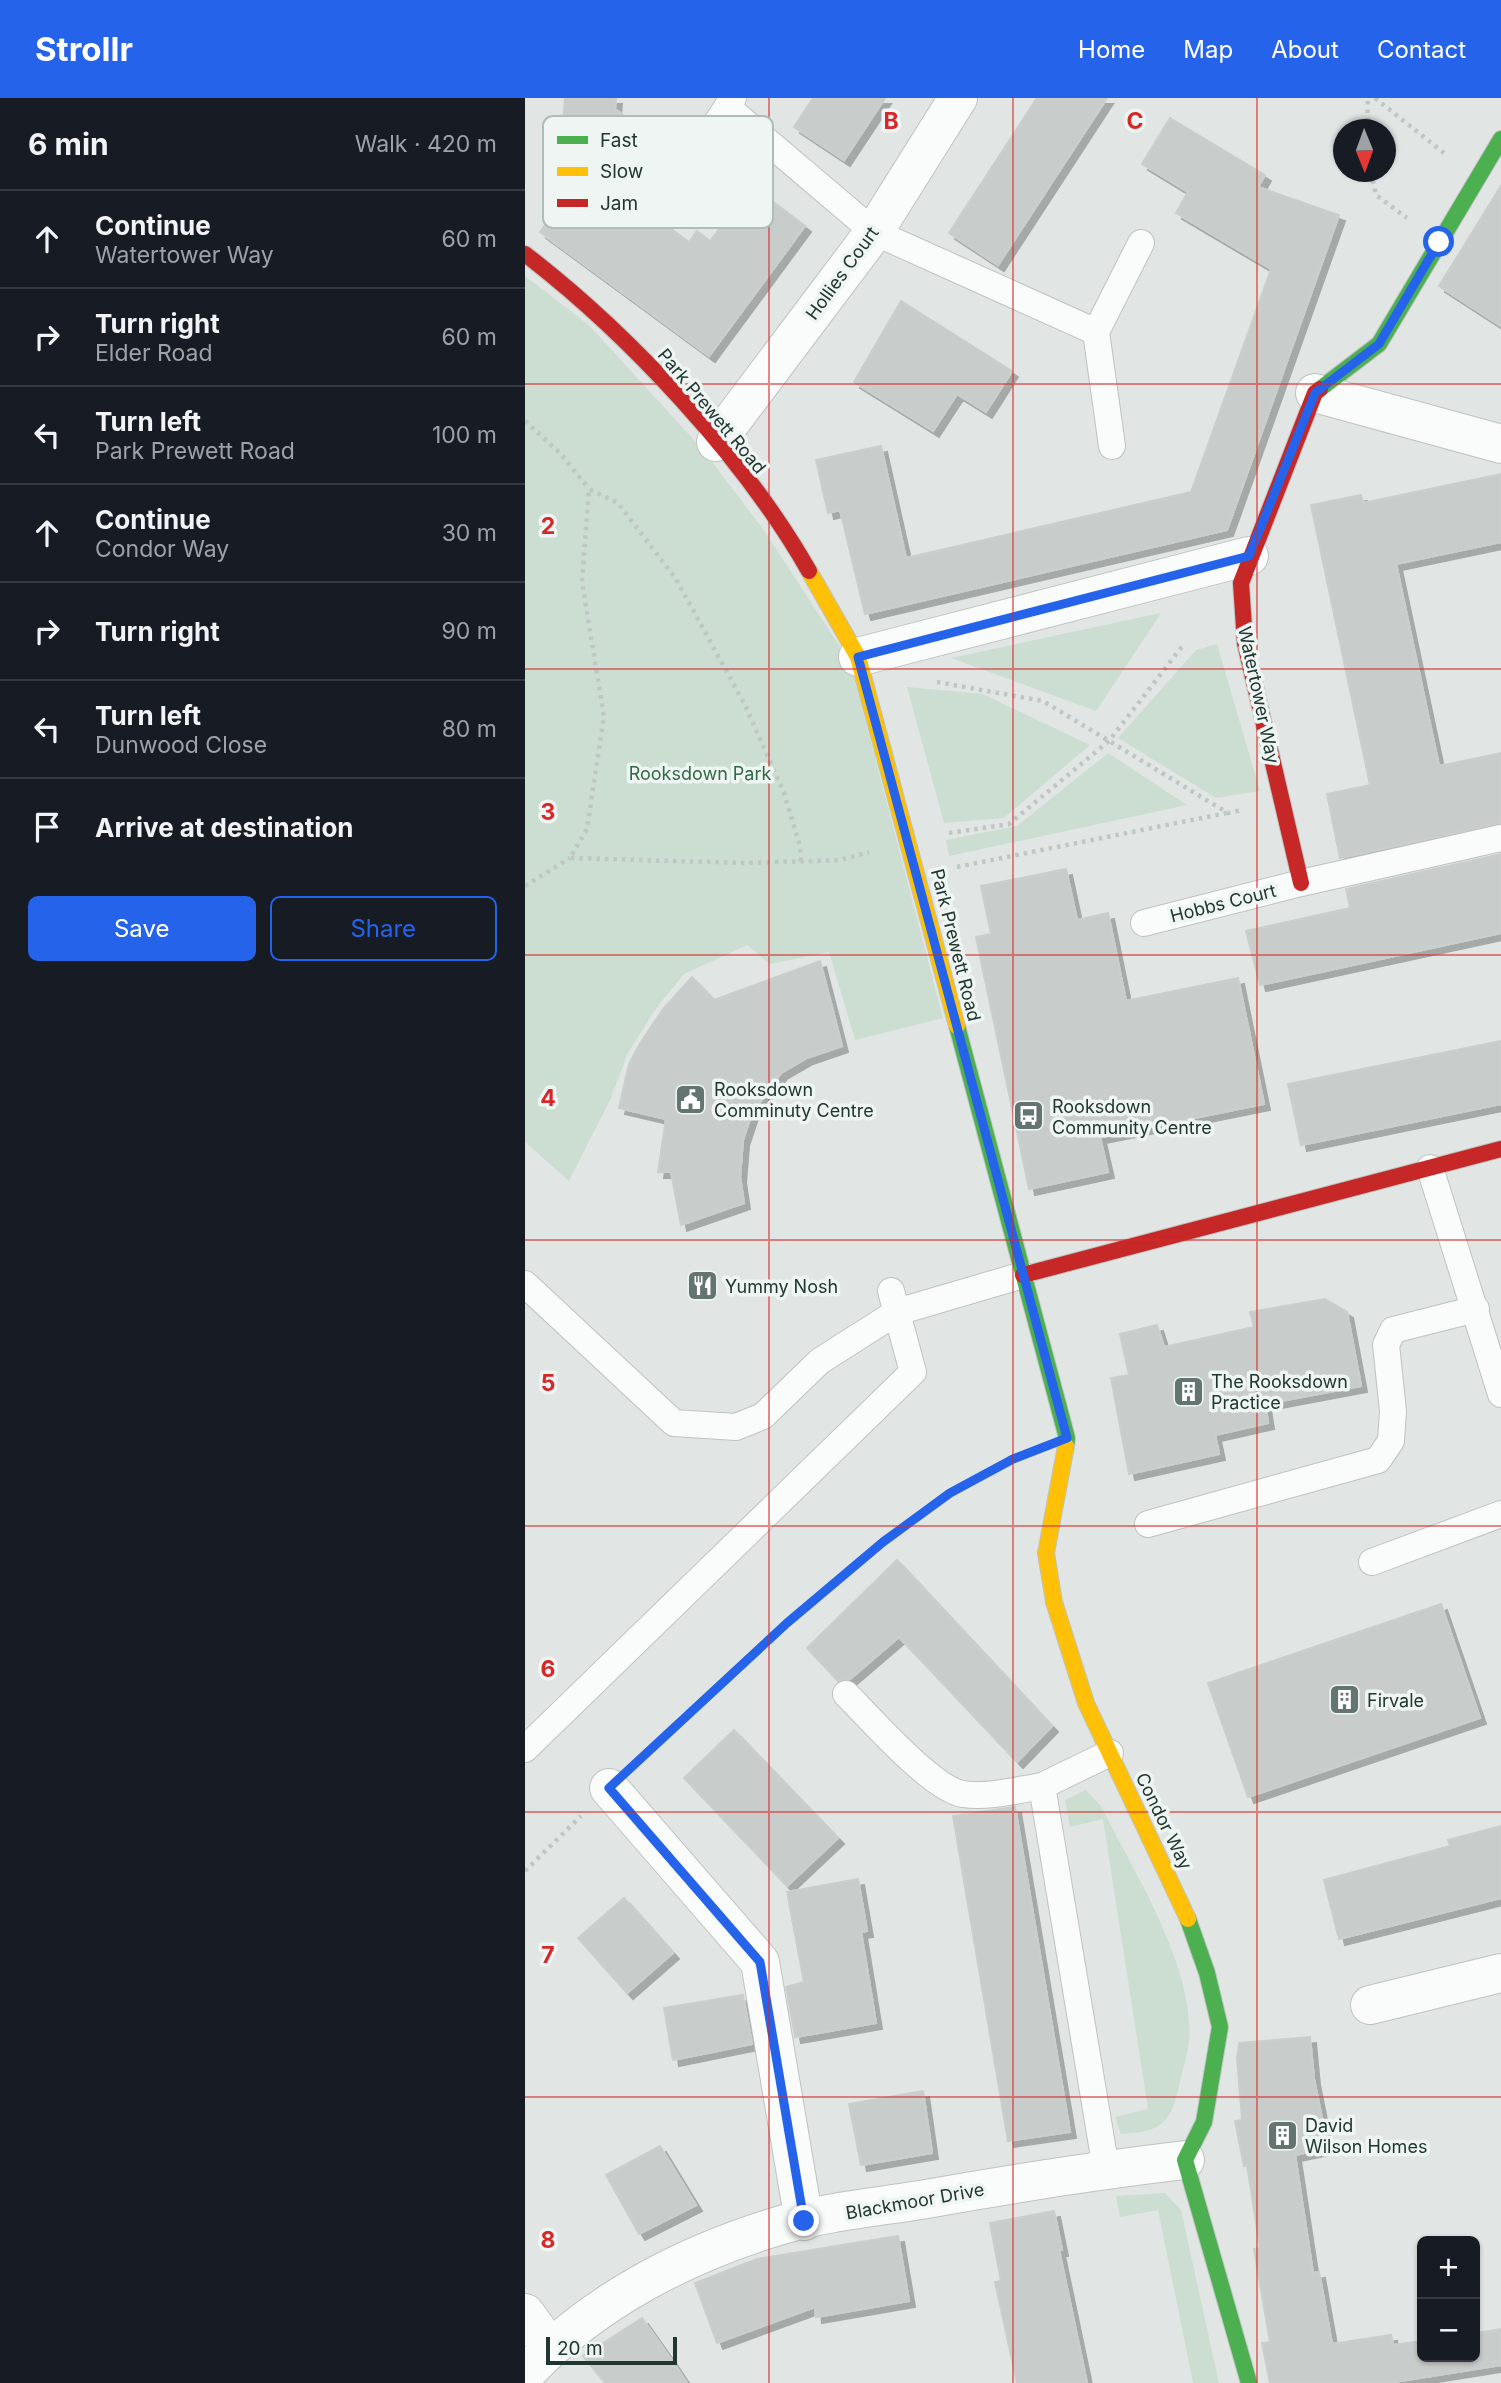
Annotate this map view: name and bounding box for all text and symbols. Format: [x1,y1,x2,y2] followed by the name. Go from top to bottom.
[35,29,133,69] text: Strollr
[1078,35,1145,64] text: Home
[1183,35,1233,64] text: Map
[1271,35,1339,64] text: About
[1377,35,1466,64] text: Contact
[883,107,899,135] text: B
[1126,107,1144,135] text: C
[543,116,773,228] legend
[1333,119,1396,182] north arrow
[28,126,109,162] text: 6 min
[600,129,638,152] text: Fast
[355,130,497,158] text: Walk · 420 m
[600,160,643,183] text: Slow
[600,192,638,215] text: Jam
[95,210,211,241] text: Continue
[28,220,66,258] icon: ahead
[801,222,883,324] street label: Hollies Court
[442,225,497,253] text: 60 m
[1423,226,1454,257] route start
[95,241,274,269] text: Watertower Way
[95,308,220,339] text: Turn right
[28,318,66,356] icon: right
[442,323,497,351] text: 60 m
[95,339,213,367] text: Elder Road
[654,344,770,478] street label: Park Prewett Road
[95,406,201,437] text: Turn left
[28,416,66,454] icon: left
[432,421,497,449] text: 100 m
[95,437,295,465] text: Park Prewett Road
[95,504,211,535] text: Continue
[541,512,555,540] text: 2
[28,514,66,552] icon: ahead
[442,519,497,547] text: 30 m
[95,535,229,563] text: Condor Way
[28,612,66,650] icon: right
[95,616,220,647] text: Turn right
[442,617,497,645] text: 90 m
[1234,624,1284,766] street label: Watertower Way
[95,700,201,731] text: Turn left
[28,710,66,748] icon: left
[442,715,497,743] text: 80 m
[95,731,267,759] text: Dunwood Close
[629,763,771,784] park label: Rooksdown Park
[541,798,555,826] text: 3
[28,808,66,846] icon: arrive
[95,812,354,843] text: Arrive at destination
[927,867,985,1023] street label: Park Prewett Road
[1168,880,1278,926] street label: Hobbs Court
[28,896,256,961] button: Save
[270,896,497,961] button: Share
[714,1079,874,1121] place label: Rooksdown Comminuty Centre
[674,1082,708,1116] public building icon: Rooksdown Comminuty Centre
[540,1084,556,1112] text: 4
[1052,1096,1212,1138] place label: Rooksdown Community Centre
[1012,1099,1046,1133] bus stop icon: Rooksdown Community Centre
[685,1269,719,1303] restaurant icon: Yummy Nosh
[725,1276,838,1297] place label: Yummy Nosh
[541,1369,555,1397] text: 5
[1211,1371,1348,1413] place label: The Rooksdown Practice
[1171,1374,1205,1408] building icon: The Rooksdown Practice
[541,1655,555,1683] text: 6
[1327,1683,1361,1717] building icon: Firvale
[1367,1690,1424,1711] place label: Firvale
[1132,1769,1196,1873] street label: Condor Way
[541,1941,555,1969] text: 7
[1305,2115,1427,2157] place label: David Wilson Homes
[1265,2118,1299,2152] building icon: David Wilson Homes
[844,2178,986,2224] street label: Blackmoor Drive
[788,2205,819,2236] route end
[541,2226,555,2254] text: 8
[1417,2236,1480,2362] map controls
[1417,2236,1480,2299] button: +
[1417,2299,1480,2362] button: −
[546,2334,677,2366] scale bar
[557,2337,603,2360] text: 20 m

